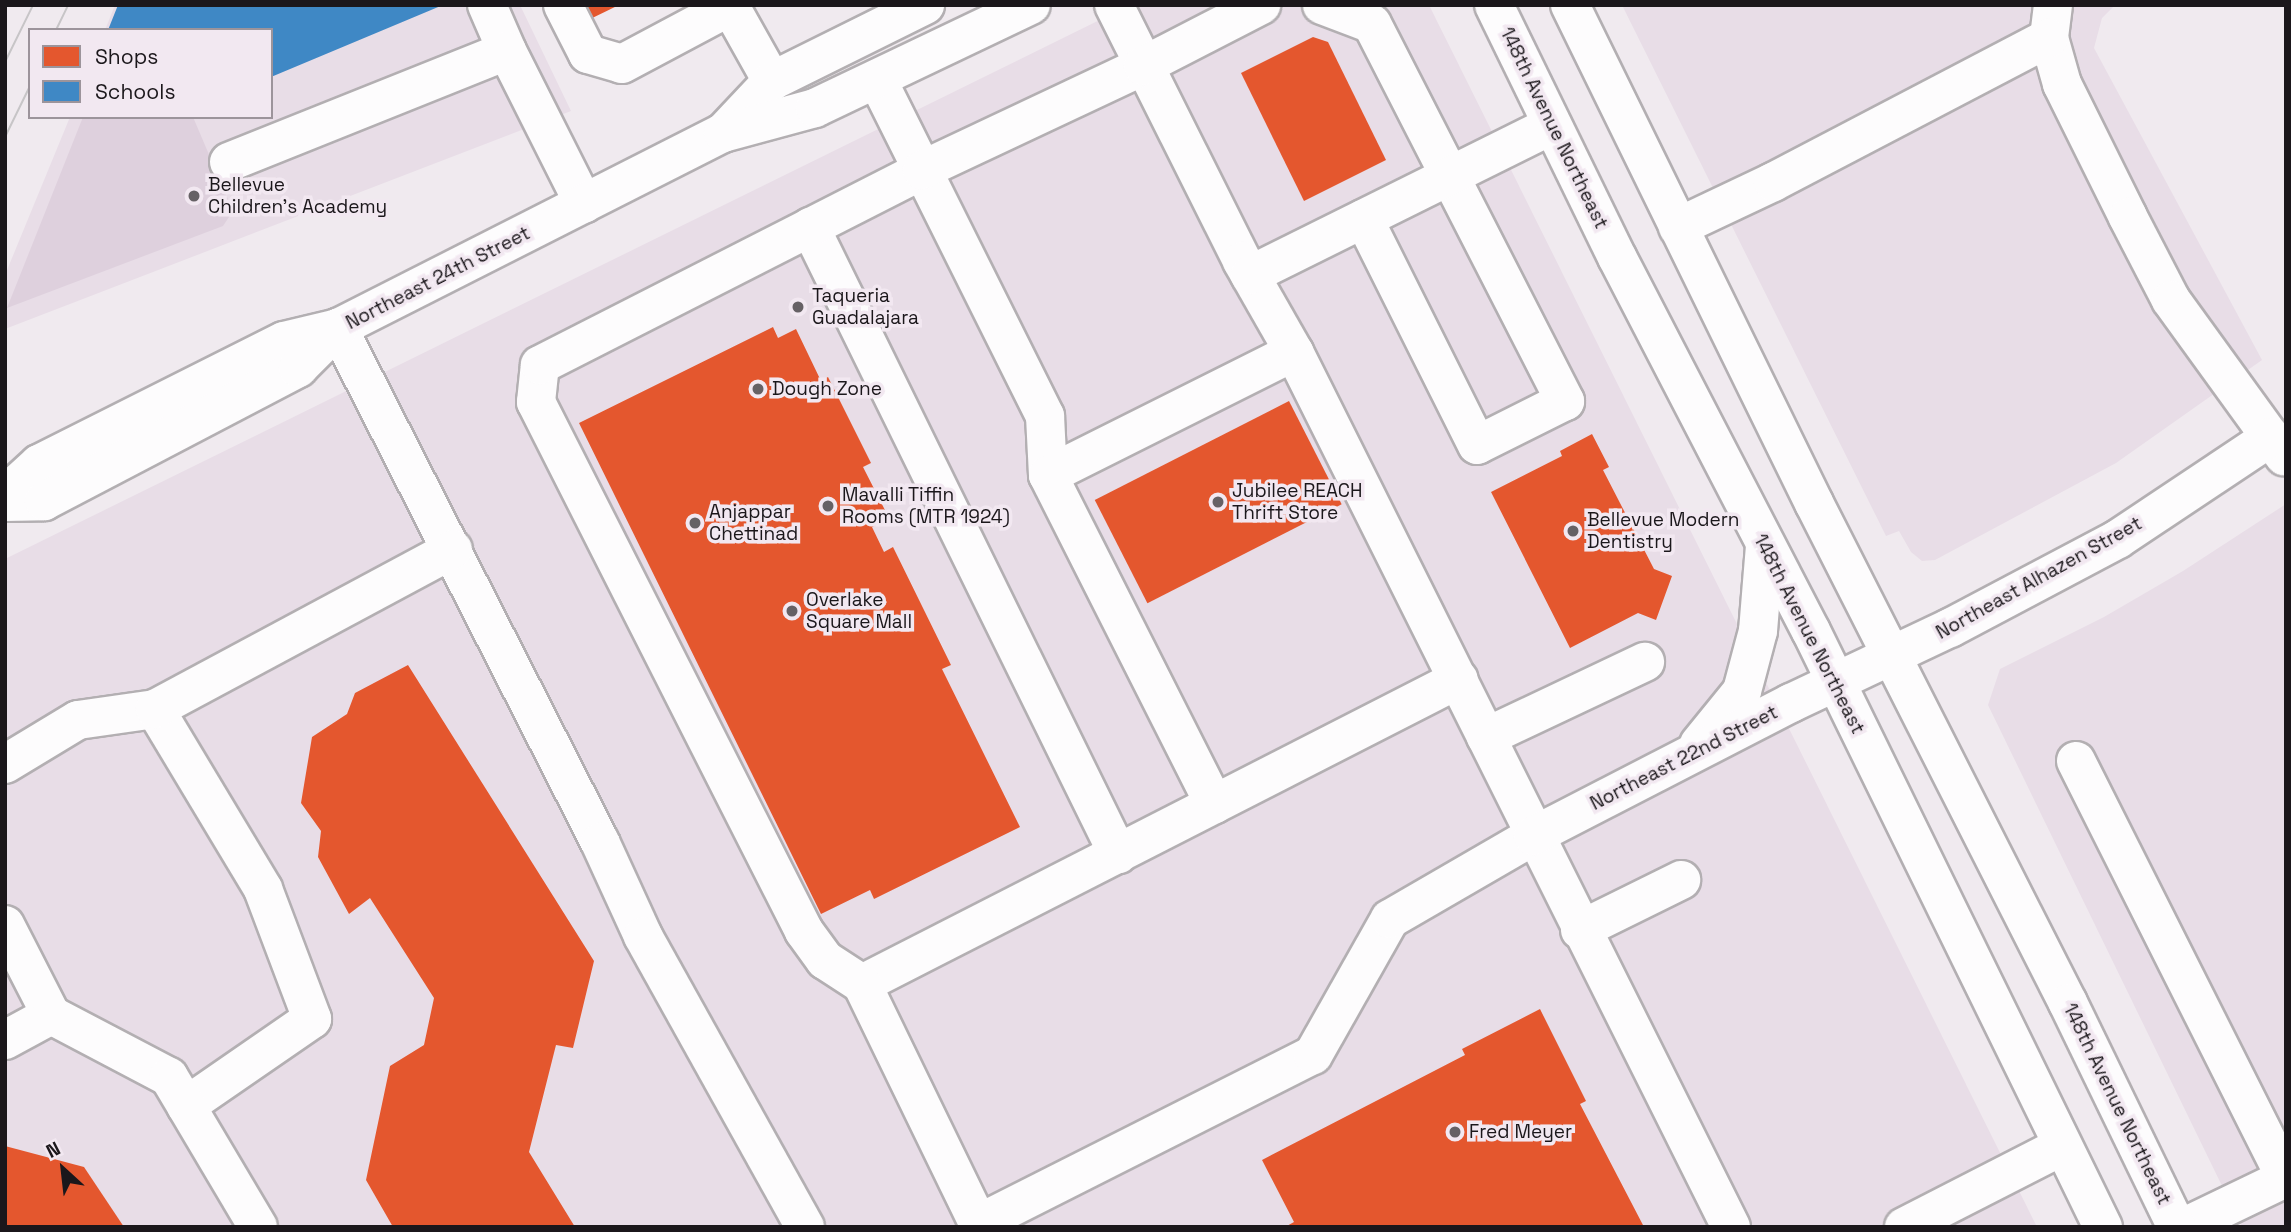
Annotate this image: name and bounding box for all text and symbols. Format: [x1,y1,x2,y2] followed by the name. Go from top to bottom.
[1495,23,1613,233] street label: 148th Avenue Northeast
[28,28,273,119] legend
[95,43,158,70] text: Shops
[95,78,175,105] text: Schools
[208,174,387,218] place label: Bellevue Children's Academy
[186,188,202,204] marker: Bellevue Children's Academy
[342,222,534,334] street label: Northeast 24th Street
[812,285,919,329] place label: Taqueria Guadalajara
[790,299,806,315] marker: Taqueria Guadalajara
[772,378,882,400] place label: Dough Zone
[750,381,766,397] marker: Dough Zone
[1232,480,1362,524] place label: Jubilee REACH Thrift Store
[842,484,1010,528] place label: Mavalli Tiffin Rooms (MTR 1924)
[1210,494,1226,510] marker: Jubilee REACH Thrift Store
[820,498,836,514] marker: Mavalli Tiffin Rooms (MTR 1924)
[709,501,798,545] place label: Anjappar Chettinad
[1587,509,1739,553] place label: Bellevue Modern Dentistry
[1932,512,2146,644] street label: Northeast Alhazen Street
[687,515,703,531] marker: Anjappar Chettinad
[1565,523,1581,539] marker: Bellevue Modern Dentistry
[1749,530,1869,738] street label: 148th Avenue Northeast
[806,589,912,633] place label: Overlake Square Mall
[784,603,800,619] marker: Overlake Square Mall
[1587,701,1781,815] street label: Northeast 22nd Street
[2058,999,2176,1209] street label: 148th Avenue Northeast
[1469,1121,1572,1143] place label: Fred Meyer
[1447,1124,1463,1140] marker: Fred Meyer
[28,1134,98,1204] north arrow
[42,1136,65,1164] text: N

